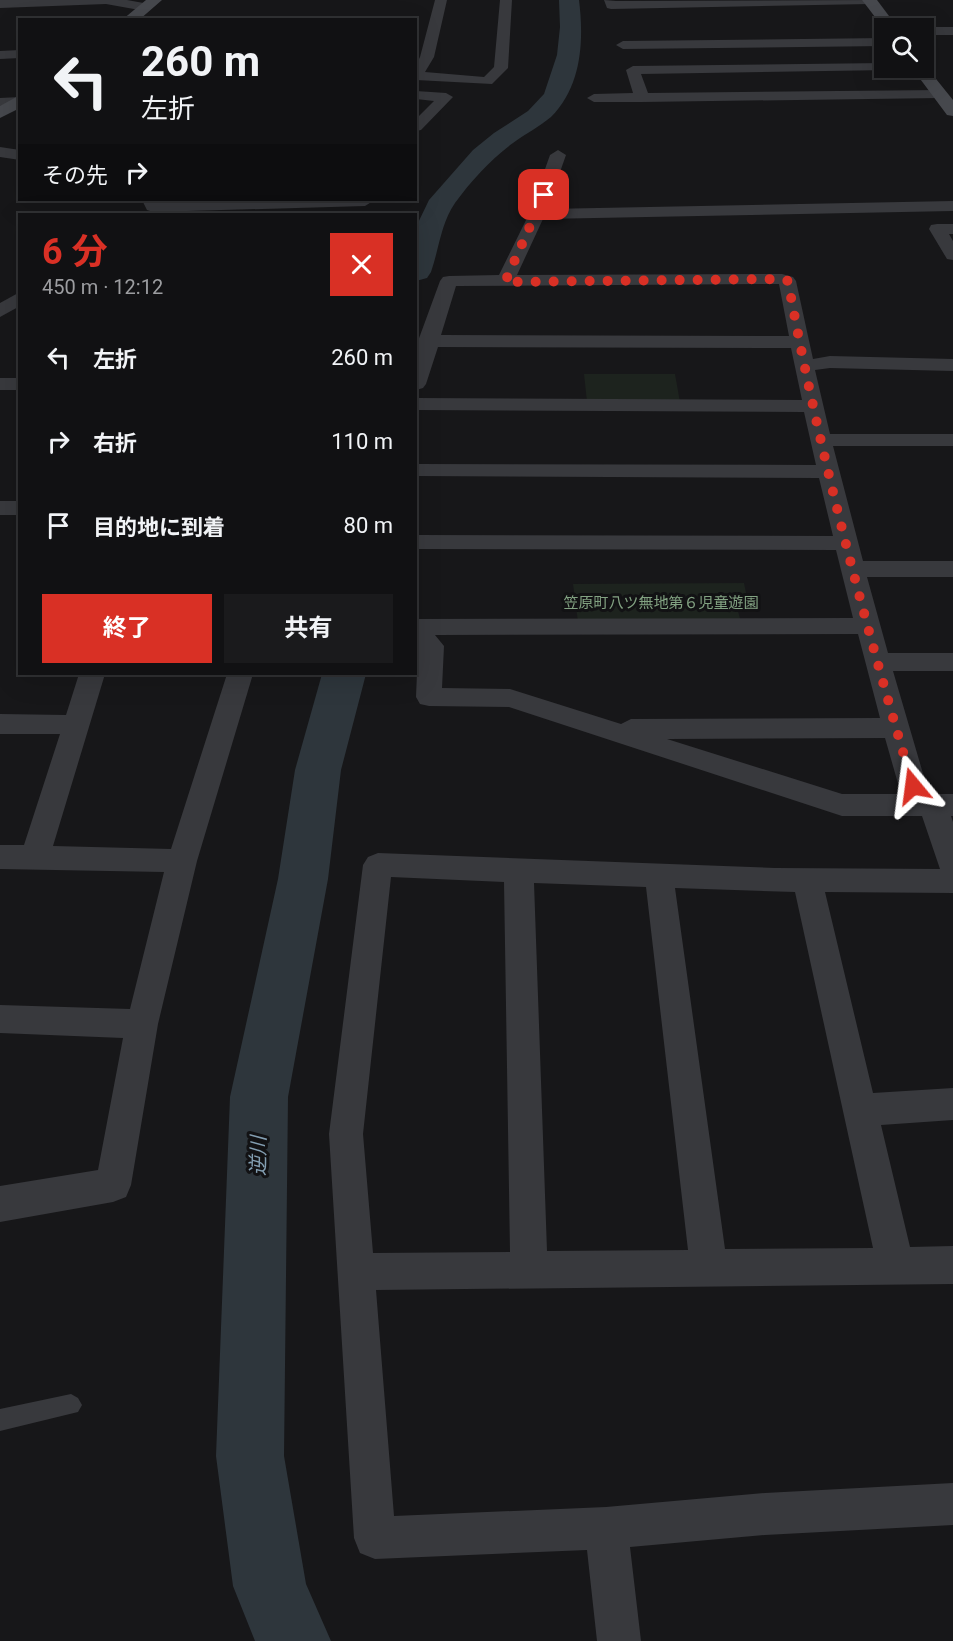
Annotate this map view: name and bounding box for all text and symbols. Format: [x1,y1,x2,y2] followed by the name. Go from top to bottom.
[874,18,934,78] map controls
[874,18,934,78] button: search
[141,37,260,86] text: 260 m
[42,42,120,120] icon: left
[141,93,195,125] text: 左折
[120,156,153,189] icon: right
[42,163,108,188] text: その先
[518,169,569,220] pin
[527,178,560,211] icon: arrive
[42,231,108,273] text: 6 分
[330,233,393,296] button: close
[42,275,163,299] text: 450 m · 12:12
[42,341,75,374] icon: left
[331,345,393,370] text: 260 m
[93,347,137,372] text: 左折
[42,425,75,458] icon: right
[331,429,393,454] text: 110 m
[93,431,137,456] text: 右折
[42,509,75,542] icon: arrive
[344,513,393,538] text: 80 m
[93,515,225,540] text: 目的地に到着
[42,594,212,663] button: 終了
[224,594,393,663] button: 共有
[563,594,759,612] park label: 笠原町八ツ無地第６児童遊園
[881,754,945,818] position arrow
[246,1134,270,1176] water label: 逆川

